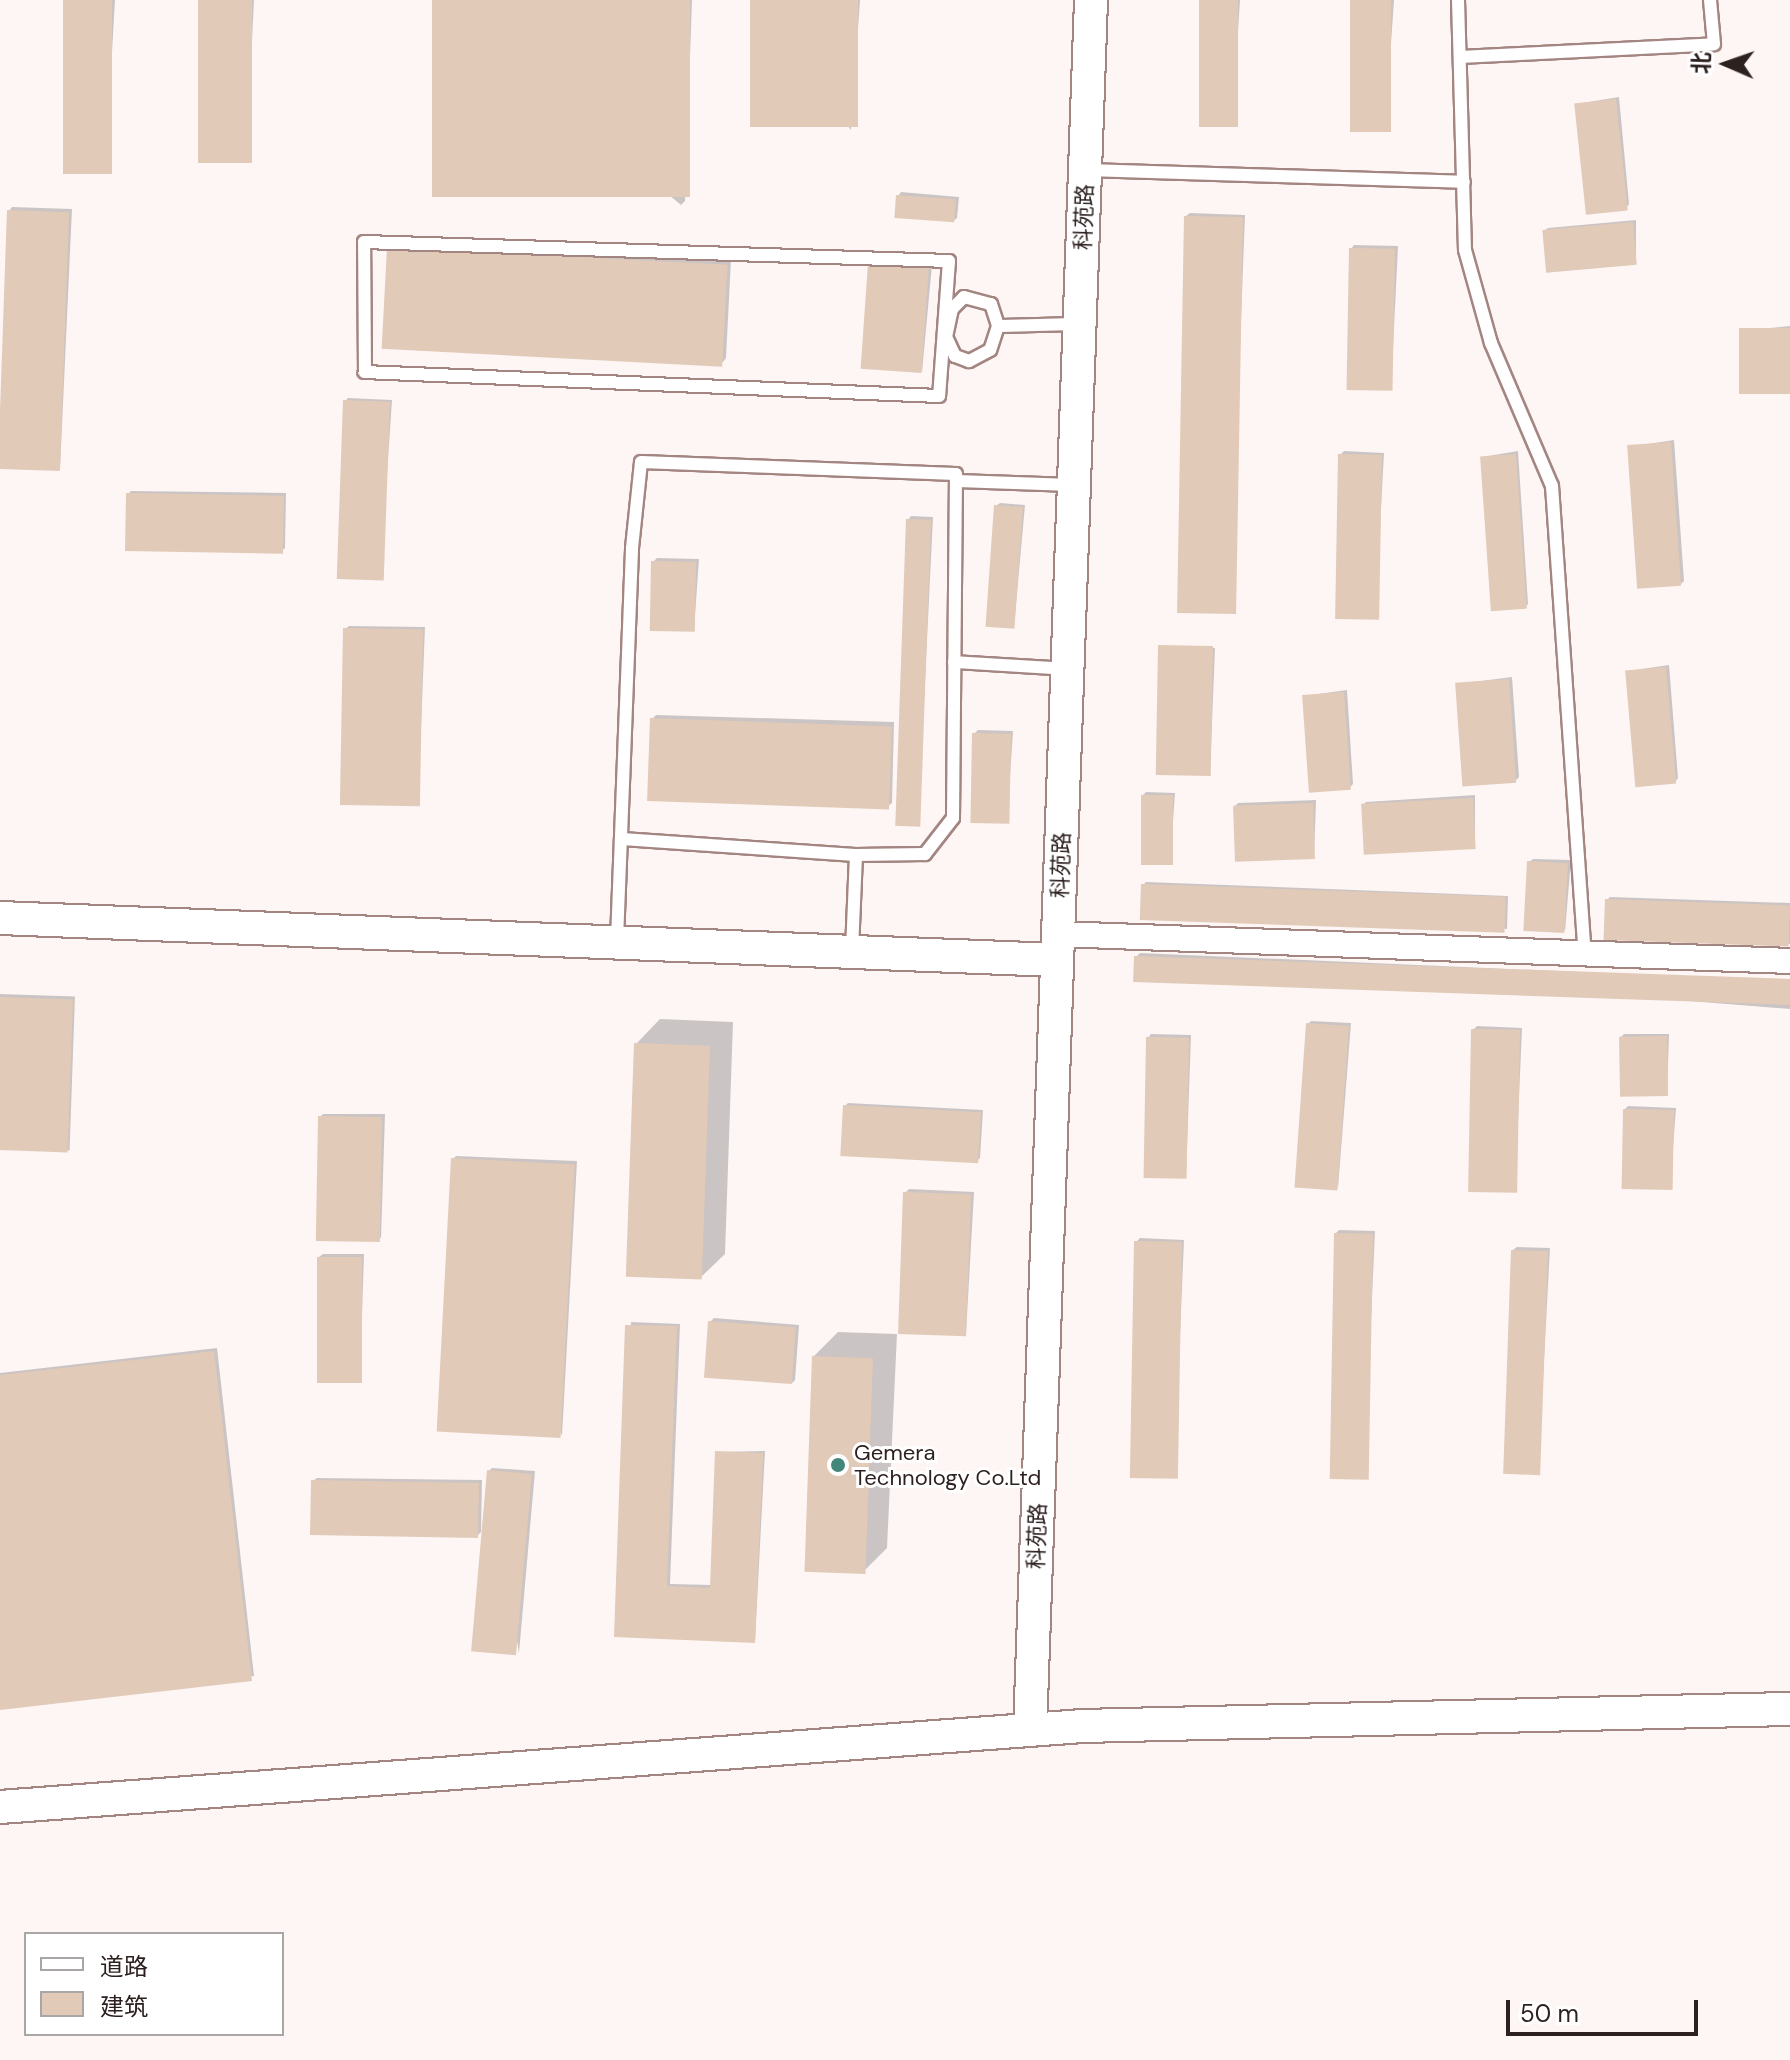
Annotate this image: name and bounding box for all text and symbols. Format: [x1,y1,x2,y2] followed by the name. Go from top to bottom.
[1686,24,1766,104] north arrow
[1687,52,1716,75] text: 北
[1070,184,1098,250] street label: 科苑路
[1047,832,1075,898] street label: 科苑路
[854,1439,1041,1490] place label: Gemera Technology Co.Ltd
[829,1456,847,1474] marker: Gemera Technology Co.Ltd
[1023,1503,1051,1569] street label: 科苑路
[24,1932,284,2036] legend
[100,1951,148,1982] text: 道路
[1510,1984,1702,2034] scale bar
[100,1991,148,2022] text: 建筑
[1520,1998,1579,2029] text: 50 m

